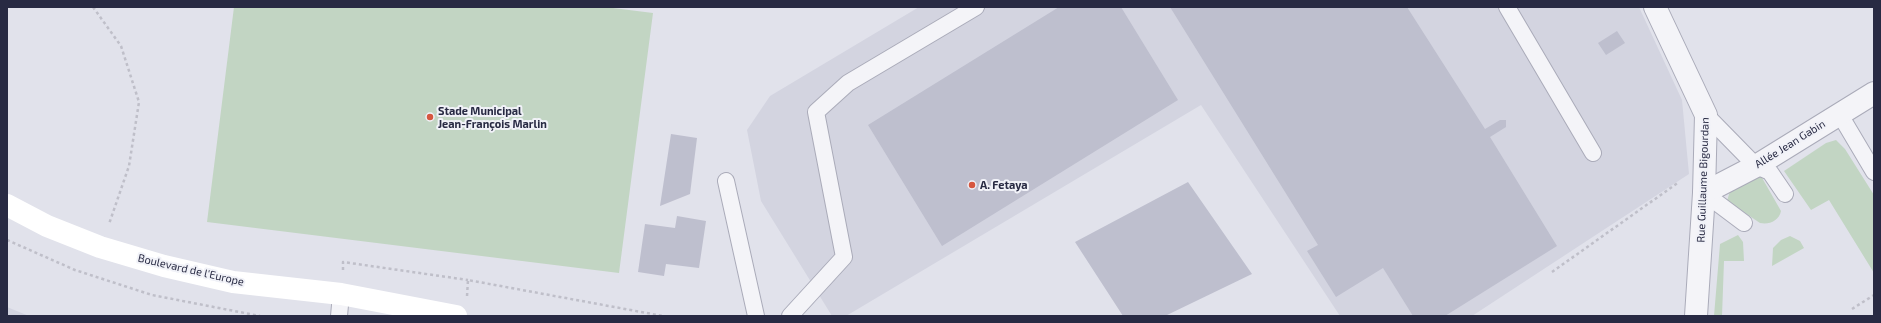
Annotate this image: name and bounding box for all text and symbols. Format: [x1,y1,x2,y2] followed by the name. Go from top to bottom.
[438,104,547,130] place label: Stade Municipal Jean-François Marlin
[425,112,435,122] marker: Stade Municipal Jean-François Marlin
[1694,117,1712,243] street label: Rue Guillaume Bigourdan
[1752,117,1828,171] street label: Allée Jean Gabin
[980,178,1028,192] place label: A. Fetaya
[967,180,977,190] marker: A. Fetaya
[137,251,245,289] street label: Boulevard de l'Europe

